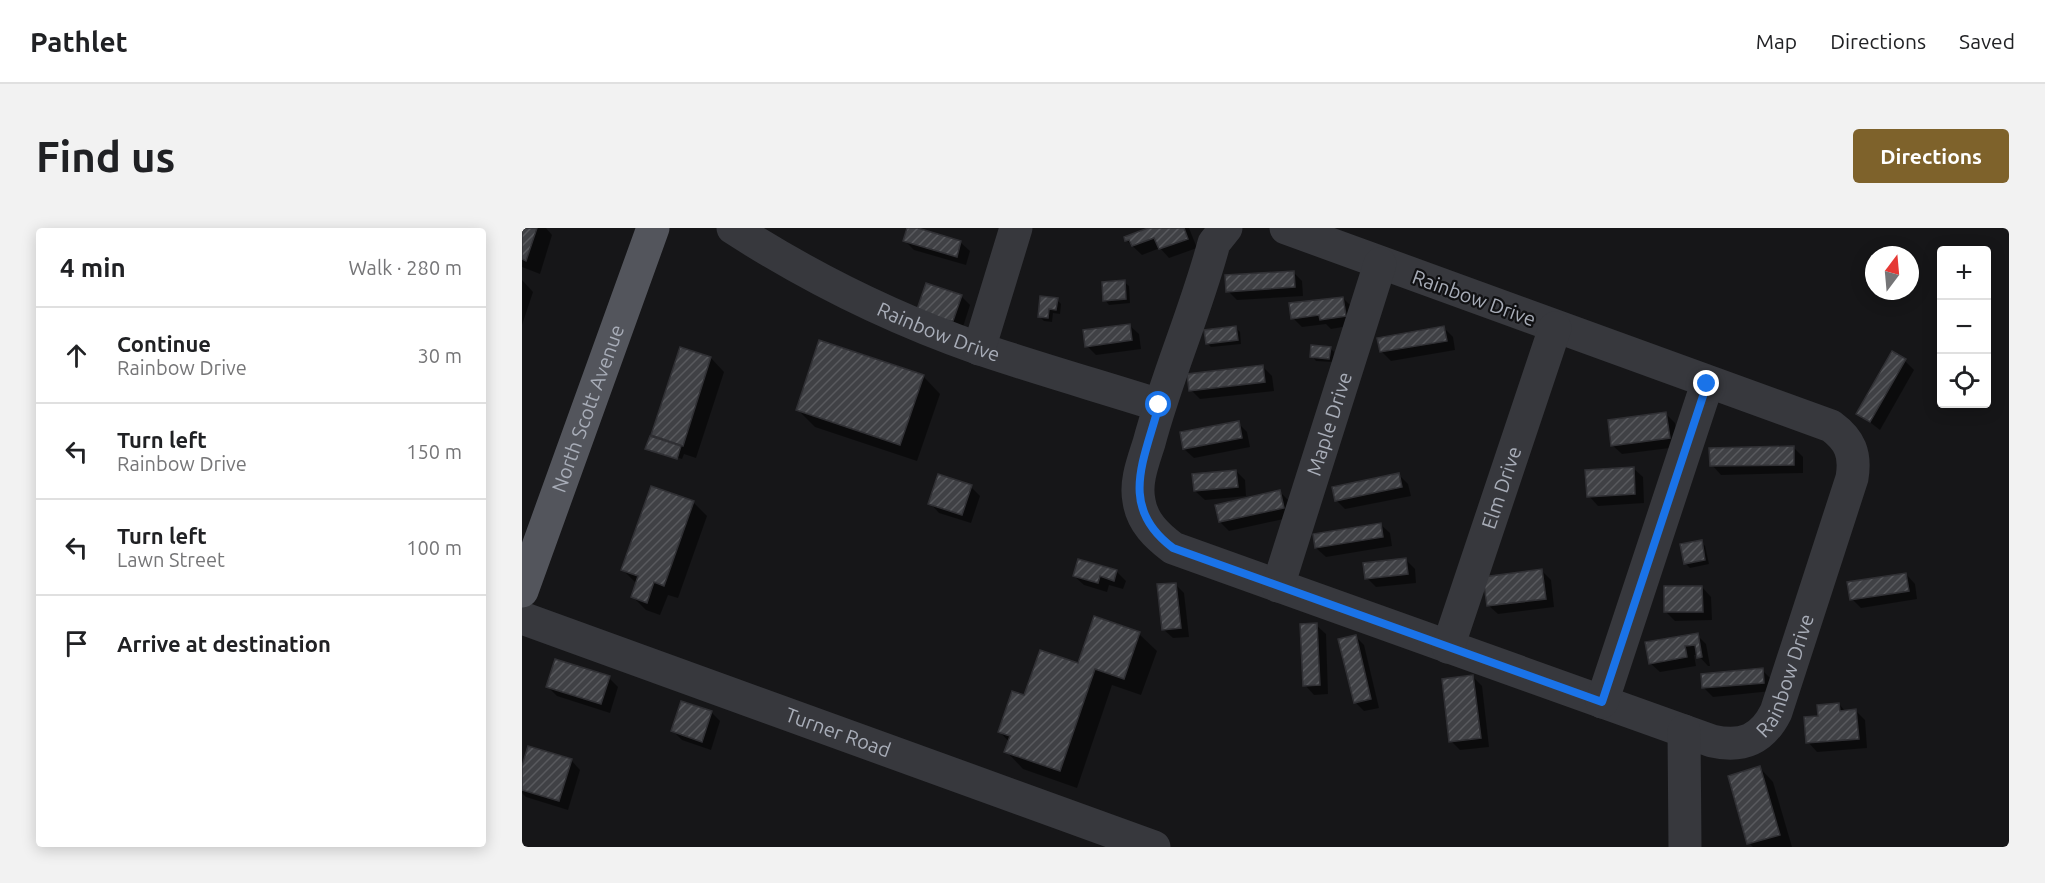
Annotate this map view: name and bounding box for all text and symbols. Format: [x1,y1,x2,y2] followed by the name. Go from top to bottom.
[30,26,128,57] text: Pathlet
[1756,29,1797,53] text: Map
[1830,29,1926,53] text: Directions
[1959,29,2015,53] text: Saved
[1853,129,2009,183] button: Directions
[36,133,175,180] text: Find us
[1865,246,1919,300] north arrow
[1937,246,1991,408] map controls
[1937,246,1991,300] button: +
[60,253,126,282] text: 4 min
[349,256,462,279] text: Walk · 280 m
[1409,265,1539,331] street label: Rainbow Drive
[874,297,1003,366] street label: Rainbow Drive
[1937,300,1991,354] button: −
[547,321,628,495] street label: North Scott Avenue
[117,331,211,356] text: Continue
[60,339,93,372] icon: ahead
[418,344,462,367] text: 30 m
[1937,354,1991,408] button: locate
[117,356,247,379] text: Rainbow Drive
[1302,369,1356,479] street label: Maple Drive
[1693,370,1719,396] route end
[1145,391,1171,417] route start
[117,427,207,452] text: Turn left
[60,435,93,468] icon: left
[406,440,462,463] text: 150 m
[1476,443,1525,532] street label: Elm Drive
[117,452,247,475] text: Rainbow Drive
[117,523,207,548] text: Turn left
[60,531,93,564] icon: left
[406,536,462,559] text: 100 m
[117,548,225,571] text: Lawn Street
[1751,611,1818,742] street label: Rainbow Drive
[60,627,93,660] icon: arrive
[117,631,331,656] text: Arrive at destination
[782,702,894,762] street label: Turner Road

